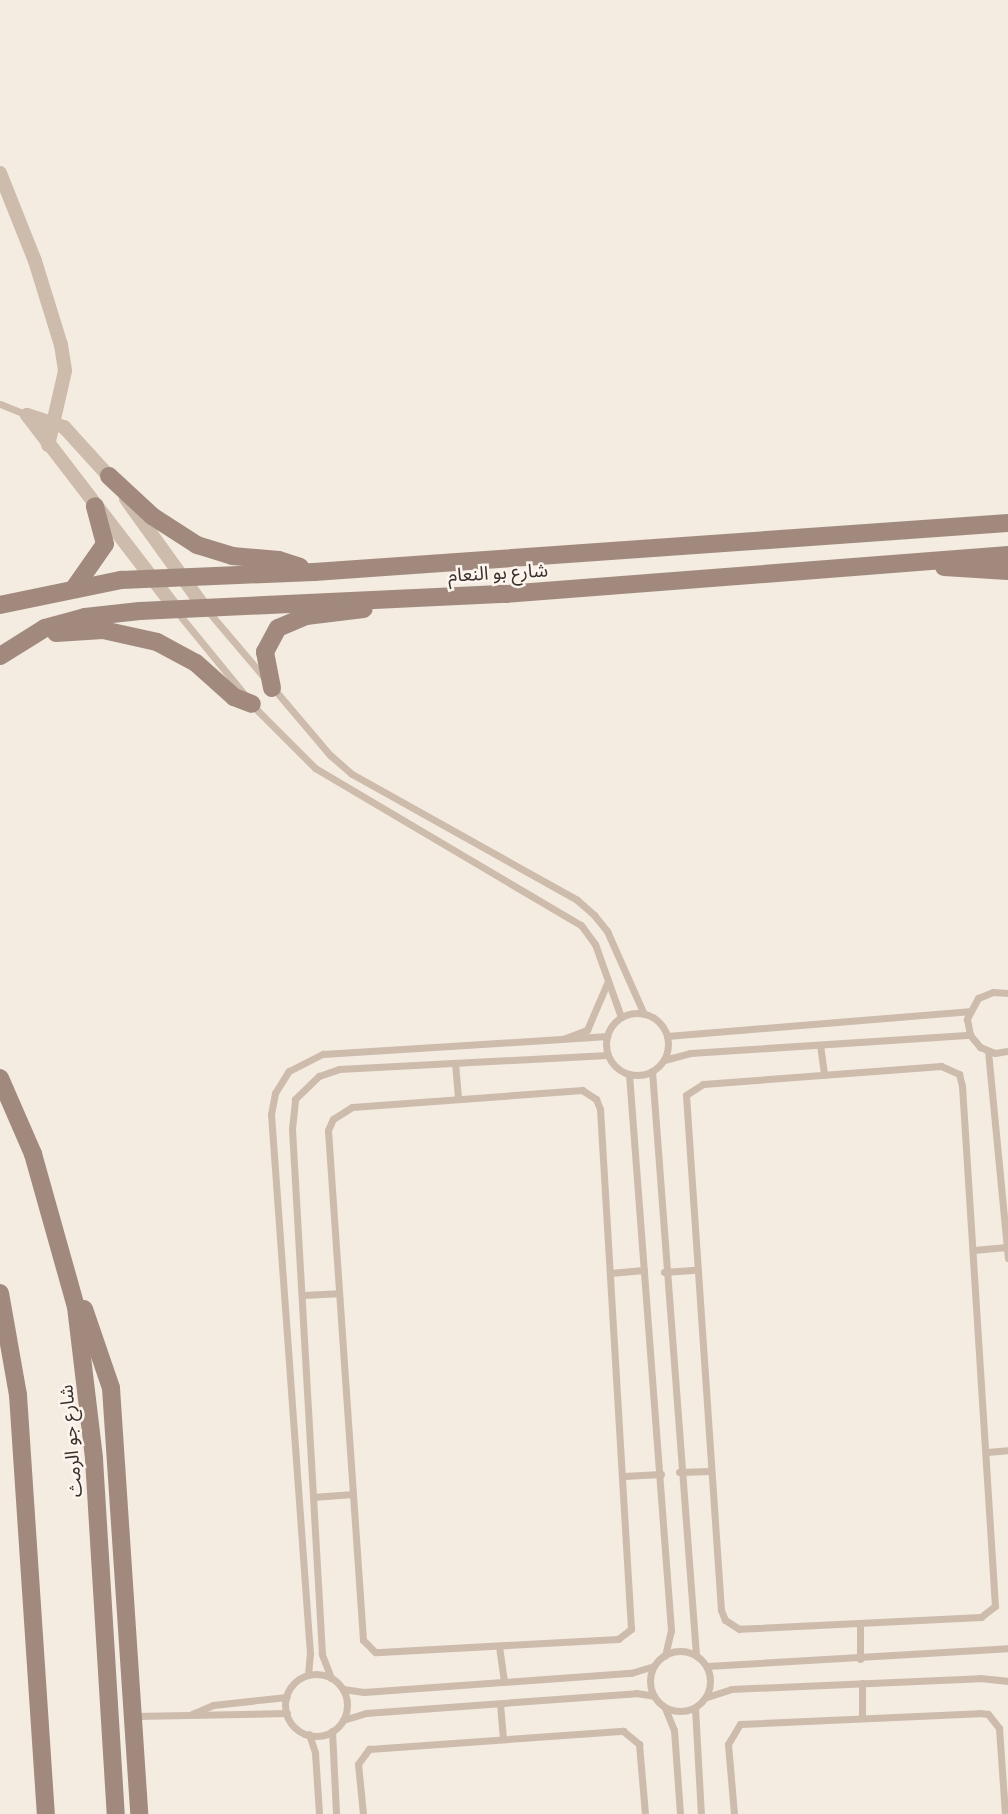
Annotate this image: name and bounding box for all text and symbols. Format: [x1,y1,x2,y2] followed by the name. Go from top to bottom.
[447,559,549,587] street label: شارع بو النعام
[55,1384,87,1498] street label: شارع جو الرمث

